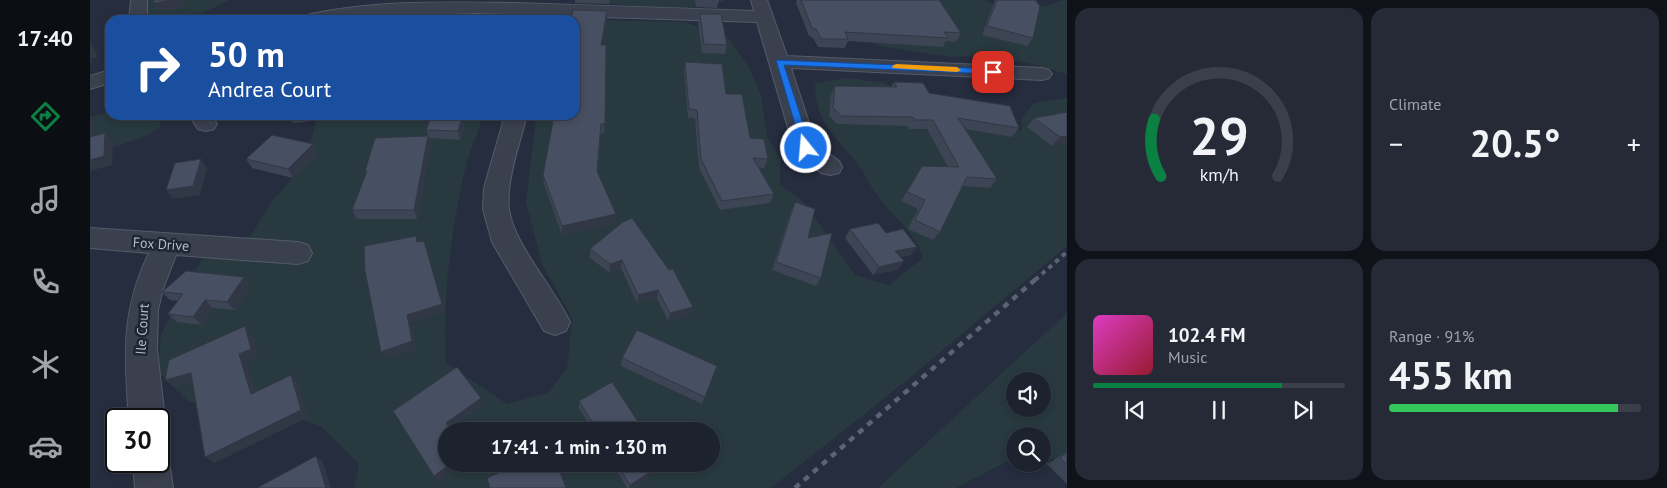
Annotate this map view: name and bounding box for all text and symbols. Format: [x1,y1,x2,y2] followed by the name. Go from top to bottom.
[17,24,73,52] text: 17:40
[208,31,285,77] text: 50 m
[125,35,190,100] icon: right
[972,51,1014,93] pin
[979,58,1007,86] icon: arrive
[208,75,331,103] text: Andrea Court
[1389,94,1441,114] text: Climate
[28,99,63,134] icon: directions
[1190,102,1248,169] text: 29
[1470,118,1560,167] text: 20.5°
[779,121,831,173] position arrow
[1389,125,1403,162] text: −
[1627,125,1641,162] text: +
[1199,163,1239,186] text: km/h
[28,182,63,217] icon: music
[132,233,190,255] street label: Fox Drive
[28,264,63,299] icon: phone
[131,302,153,355] street label: Ile Court
[1168,323,1245,347] text: 102.4 FM
[1389,326,1474,346] text: Range · 91%
[28,347,63,382] icon: climate
[1168,347,1208,367] text: Music
[1389,350,1513,399] text: 455 km
[1006,372,1051,472] map controls
[1006,372,1051,417] button: sound
[1121,396,1149,424] icon: previous
[1205,396,1233,424] icon: pause
[1289,396,1317,424] icon: next
[105,408,170,473] speed limit sign: 30
[1006,427,1051,472] button: search
[28,429,63,464] icon: car
[491,435,667,459] text: 17:41 · 1 min · 130 m

